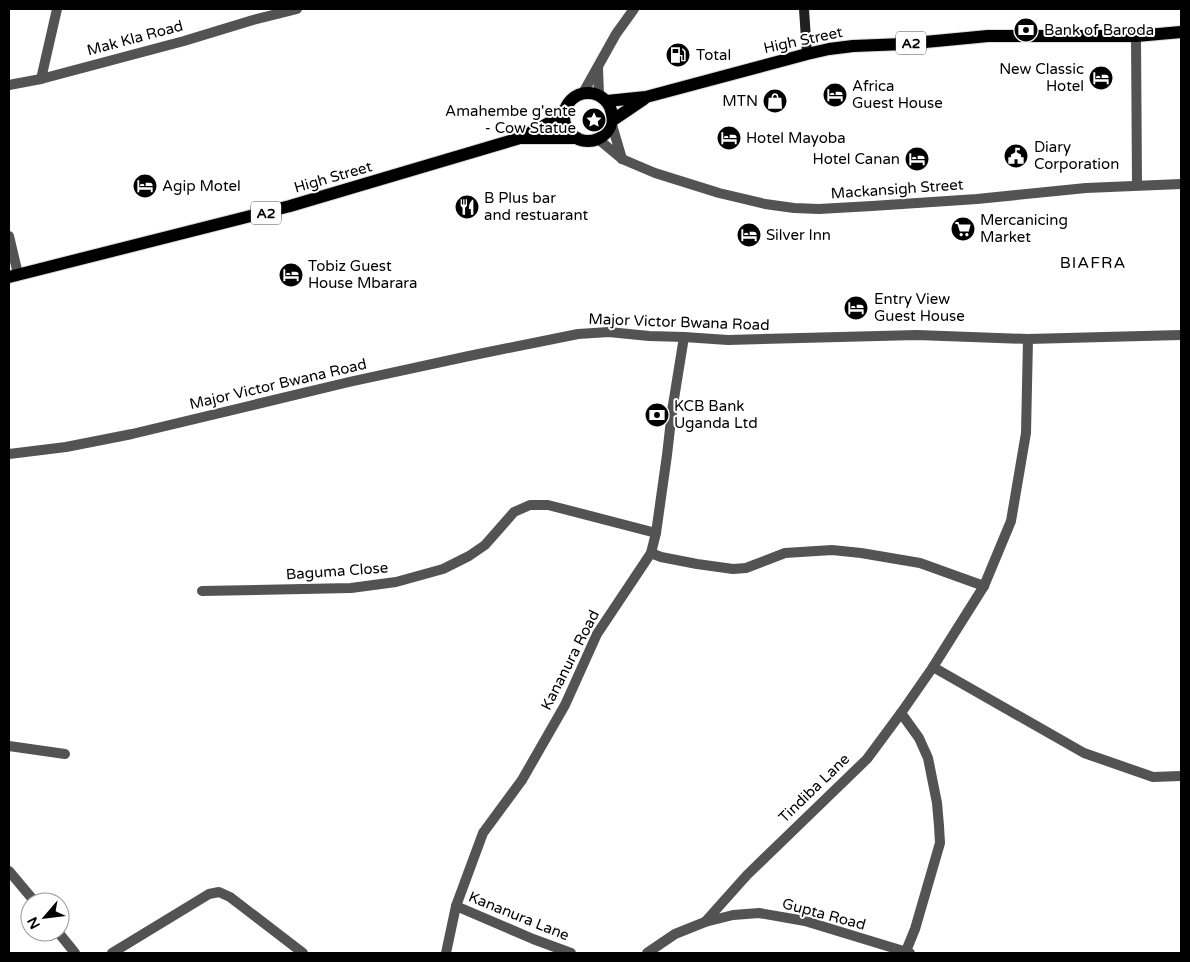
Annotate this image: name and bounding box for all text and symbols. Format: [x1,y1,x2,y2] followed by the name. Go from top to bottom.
[85,17,185,59] street label: Mak Kla Road
[1013,17,1039,43] bank icon: Bank of Baroda
[1044,21,1154,39] place label: Bank of Baroda
[762,23,844,57] street label: High Street
[896,32,926,54] road number: A2
[665,42,691,68] fuel station icon: Total
[696,46,731,64] place label: Total
[999,60,1084,95] place label: New Classic Hotel
[1088,65,1114,91] hotel icon: New Classic Hotel
[852,77,943,112] place label: Africa Guest House
[822,82,848,108] hotel icon: Africa Guest House
[762,88,788,114] shop icon: MTN
[722,92,758,110] place label: MTN
[445,102,576,137] place label: Amahembe g'ente - Cow Statue
[581,107,607,133] place icon: Amahembe g'ente - Cow Statue
[716,125,742,151] hotel icon: Hotel Mayoba
[746,129,846,147] place label: Hotel Mayoba
[1034,138,1119,173] place label: Diary Corporation
[1003,143,1029,169] public building icon: Diary Corporation
[904,146,930,172] hotel icon: Hotel Canan
[813,150,900,168] place label: Hotel Canan
[292,157,374,197] street label: High Street
[132,173,158,199] hotel icon: Agip Motel
[830,175,964,203] street label: Mackansigh Street
[162,177,241,195] place label: Agip Motel
[484,189,589,224] place label: B Plus bar and restuarant
[454,194,480,220] restaurant icon: B Plus bar and restuarant
[251,202,281,224] road number: A2
[980,211,1068,246] place label: Mercanicing Market
[950,216,976,242] supermarket icon: Mercanicing Market
[736,222,762,248] hotel icon: Silver Inn
[766,226,831,244] place label: Silver Inn
[1060,253,1126,273] district label: BIAFRA
[308,257,418,292] place label: Tobiz Guest House Mbarara
[278,262,304,288] hotel icon: Tobiz Guest House Mbarara
[874,290,965,325] place label: Entry View Guest House
[843,295,869,321] hotel icon: Entry View Guest House
[588,310,770,334] street label: Major Victor Bwana Road
[188,355,368,413] street label: Major Victor Bwana Road
[674,397,758,432] place label: KCB Bank Uganda Ltd
[644,402,670,428] bank icon: KCB Bank Uganda Ltd
[285,558,389,584] street label: Baguma Close
[537,607,603,713] street label: Kananura Road
[775,750,853,826] street label: Tindiba Lane
[466,888,572,944] street label: Kananura Lane
[20,892,70,942] north arrow
[780,894,868,934] street label: Gupta Road
[24,914,44,932] text: N

